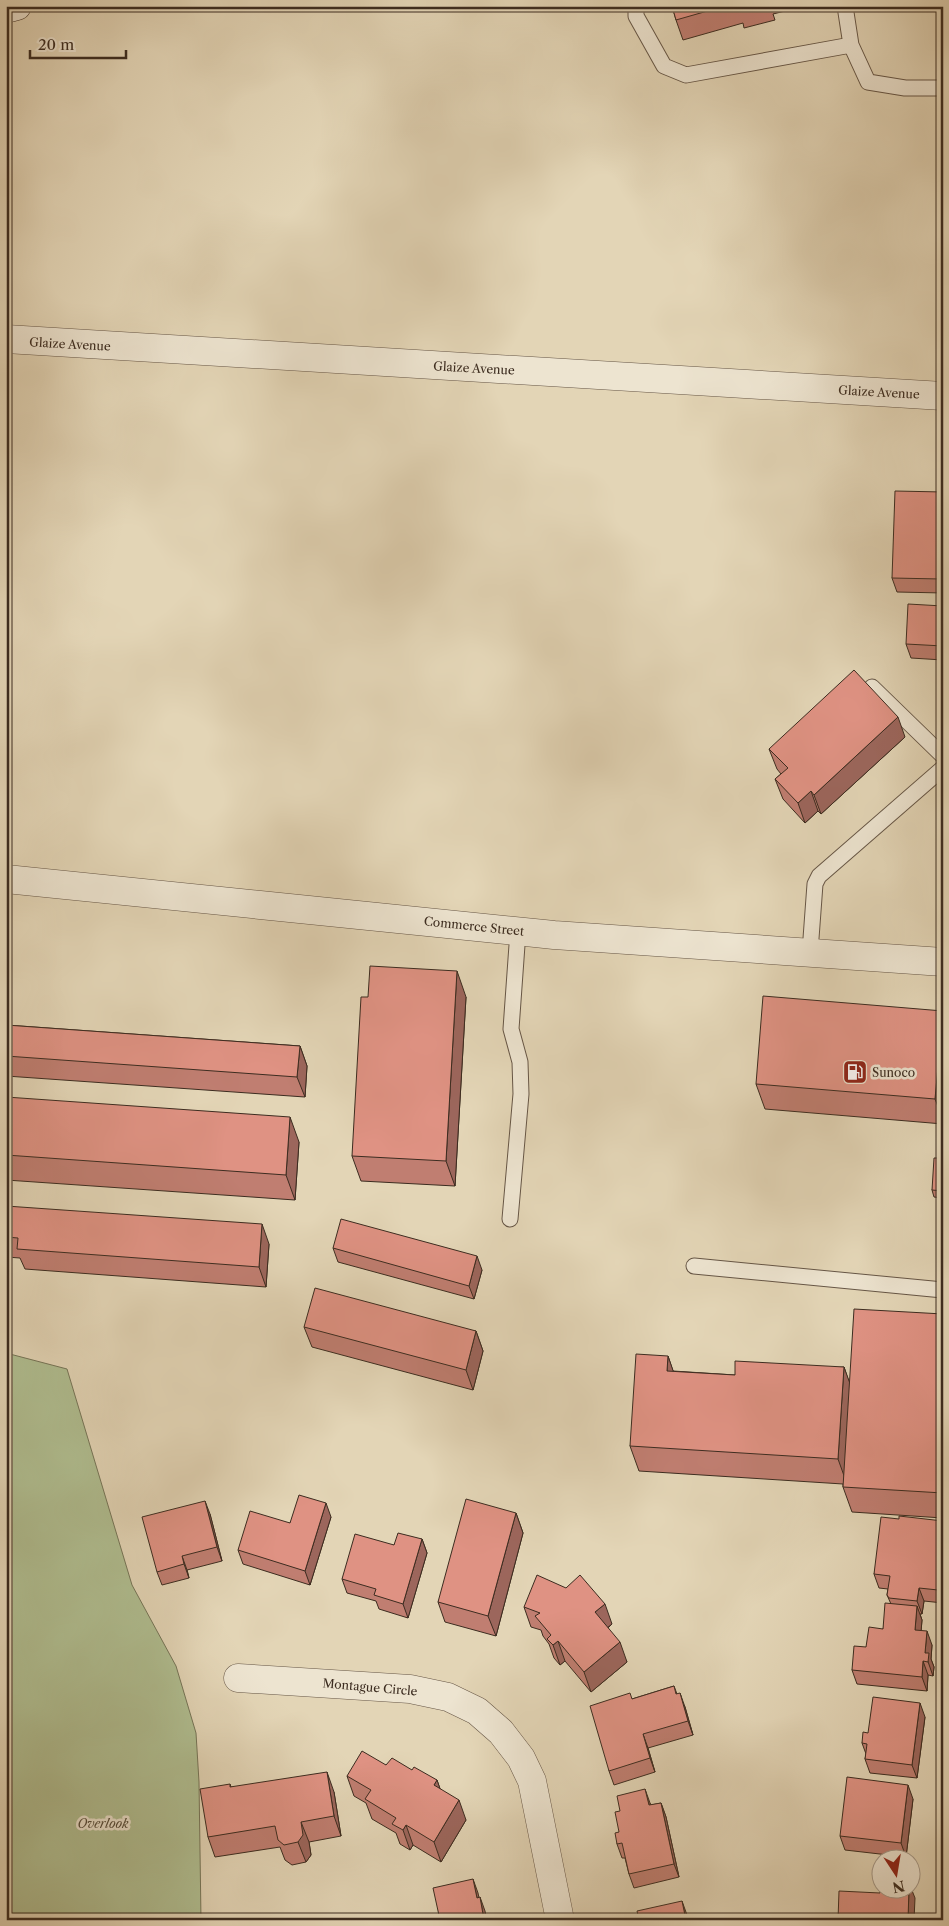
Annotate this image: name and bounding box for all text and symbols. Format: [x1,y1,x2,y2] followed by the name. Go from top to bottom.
[30,28,126,60] scale bar
[38,35,74,54] text: 20 m
[29,334,111,354] street label: Glaize Avenue
[433,358,515,378] street label: Glaize Avenue
[838,382,920,402] street label: Glaize Avenue
[423,913,526,939] street label: Commerce Street
[842,1059,868,1085] fuel station icon: Sunoco
[872,1065,915,1080] place label: Sunoco
[322,1675,418,1699] street label: Montague Circle
[78,1816,129,1831] park label: Overlook
[872,1848,922,1898] north arrow
[891,1877,907,1897] text: N

